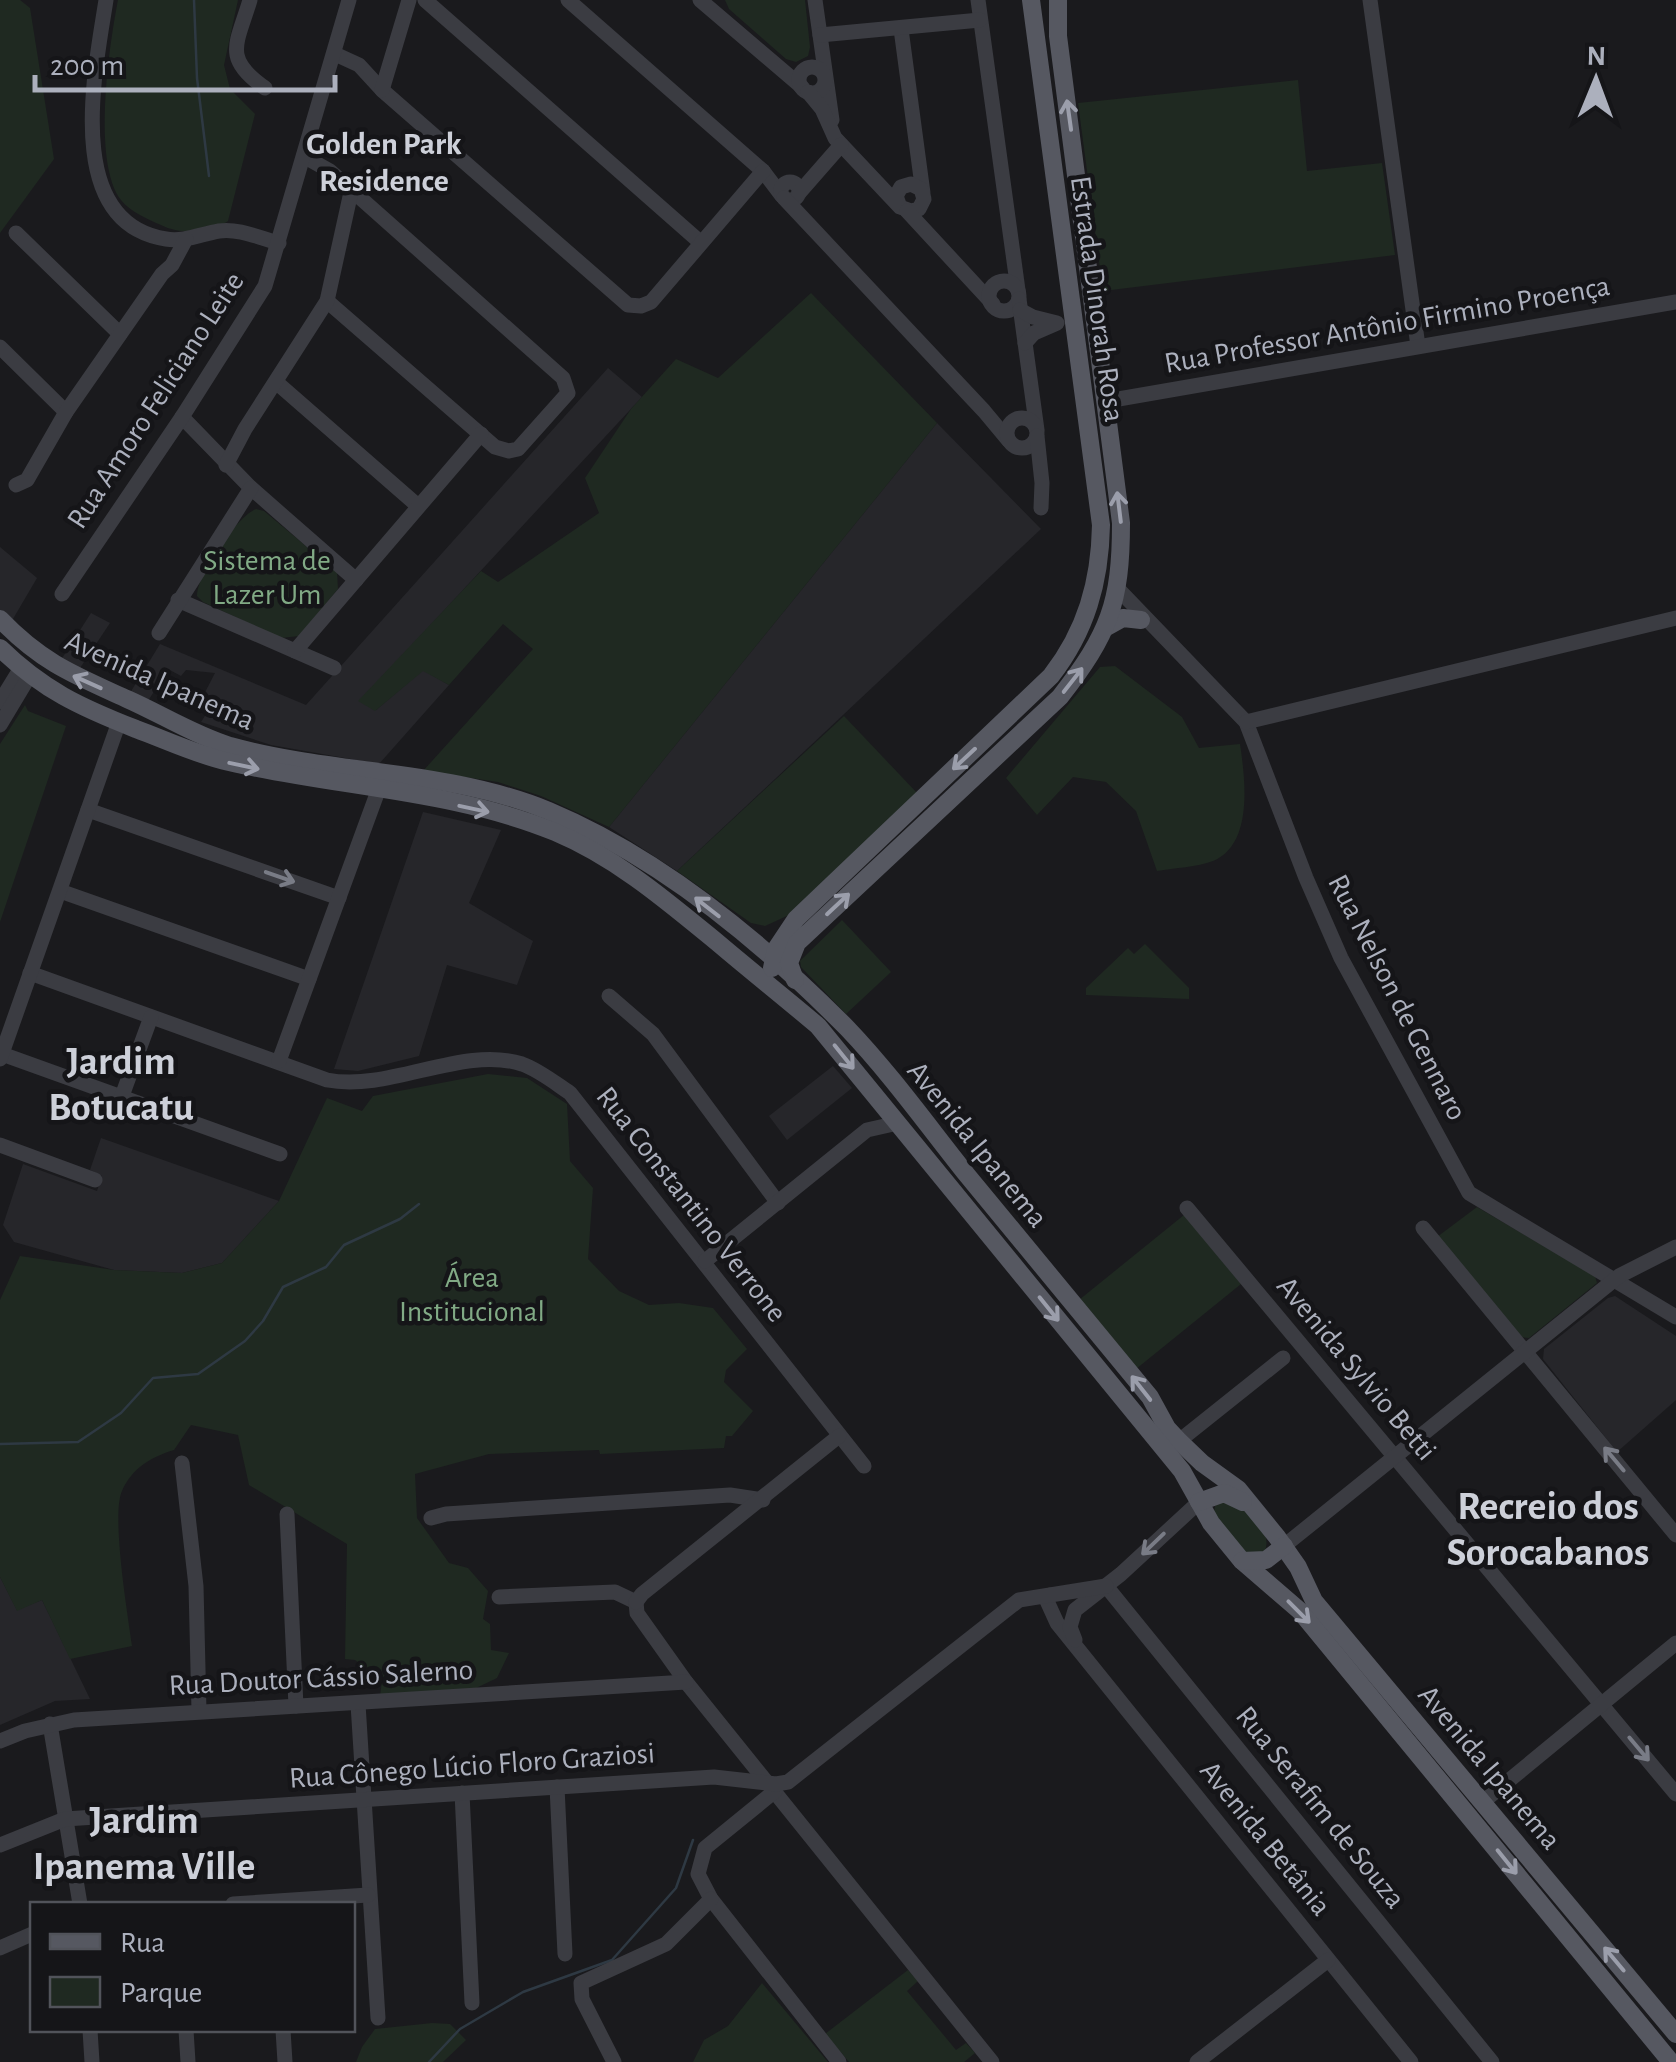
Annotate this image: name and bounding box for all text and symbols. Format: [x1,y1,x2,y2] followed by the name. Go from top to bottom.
[35,30,335,92] scale bar
[1546,30,1646,130] north arrow
[1586,43,1606,71] text: N
[50,51,124,81] text: 200 m
[1059,100,1078,132] one-way arrow
[306,128,462,197] district label: Golden Park Residence
[1065,174,1129,424] street label: Estrada Dinorah Rosa
[62,267,250,534] street label: Rua Amoro Feliciano Leite
[1162,271,1612,379] street label: Rua Professor Antônio Firmino Proença
[1109,491,1128,524] one-way arrow
[203,546,331,610] park label: Sistema de Lazer Um
[60,626,259,736] street label: Avenida Ipanema
[1062,667,1083,694] one-way arrow
[73,671,103,690] one-way arrow
[952,747,977,770] one-way arrow
[227,757,259,776] one-way arrow
[457,801,489,819] one-way arrow
[263,869,294,887] one-way arrow
[1322,870,1472,1125] street label: Rua Nelson de Gennaro
[825,893,850,916] one-way arrow
[694,897,721,918] one-way arrow
[48,1042,194,1128] district label: Jardim Botucatu
[833,1044,855,1070] one-way arrow
[901,1056,1053,1233] street label: Avenida Ipanema
[590,1081,792,1328] street label: Rua Constantino Verrone
[399,1261,545,1327] park label: Área Institucional
[1271,1271,1441,1466] street label: Avenida Sylvio Betti
[1038,1296,1060,1322] one-way arrow
[1131,1375,1152,1402] one-way arrow
[1603,1447,1625,1473] one-way arrow
[1447,1487,1649,1573] district label: Recreio dos Sorocabanos
[1141,1532,1165,1556] one-way arrow
[1287,1600,1311,1624] one-way arrow
[168,1655,474,1701] street label: Rua Doutor Cássio Salerno
[1412,1680,1566,1855] street label: Avenida Ipanema
[1230,1701,1411,1914] street label: Rua Serafim de Souza
[1627,1735,1649,1761] one-way arrow
[288,1738,656,1794] street label: Rua Cônego Lúcio Floro Graziosi
[1194,1756,1336,1922] street label: Avenida Betânia
[33,1801,255,1887] district label: Jardim Ipanema Ville
[1495,1849,1517,1875] one-way arrow
[30,1902,355,2032] legend
[120,1928,165,1958] text: Rua
[1603,1947,1625,1973] one-way arrow
[120,1978,202,2008] text: Parque

